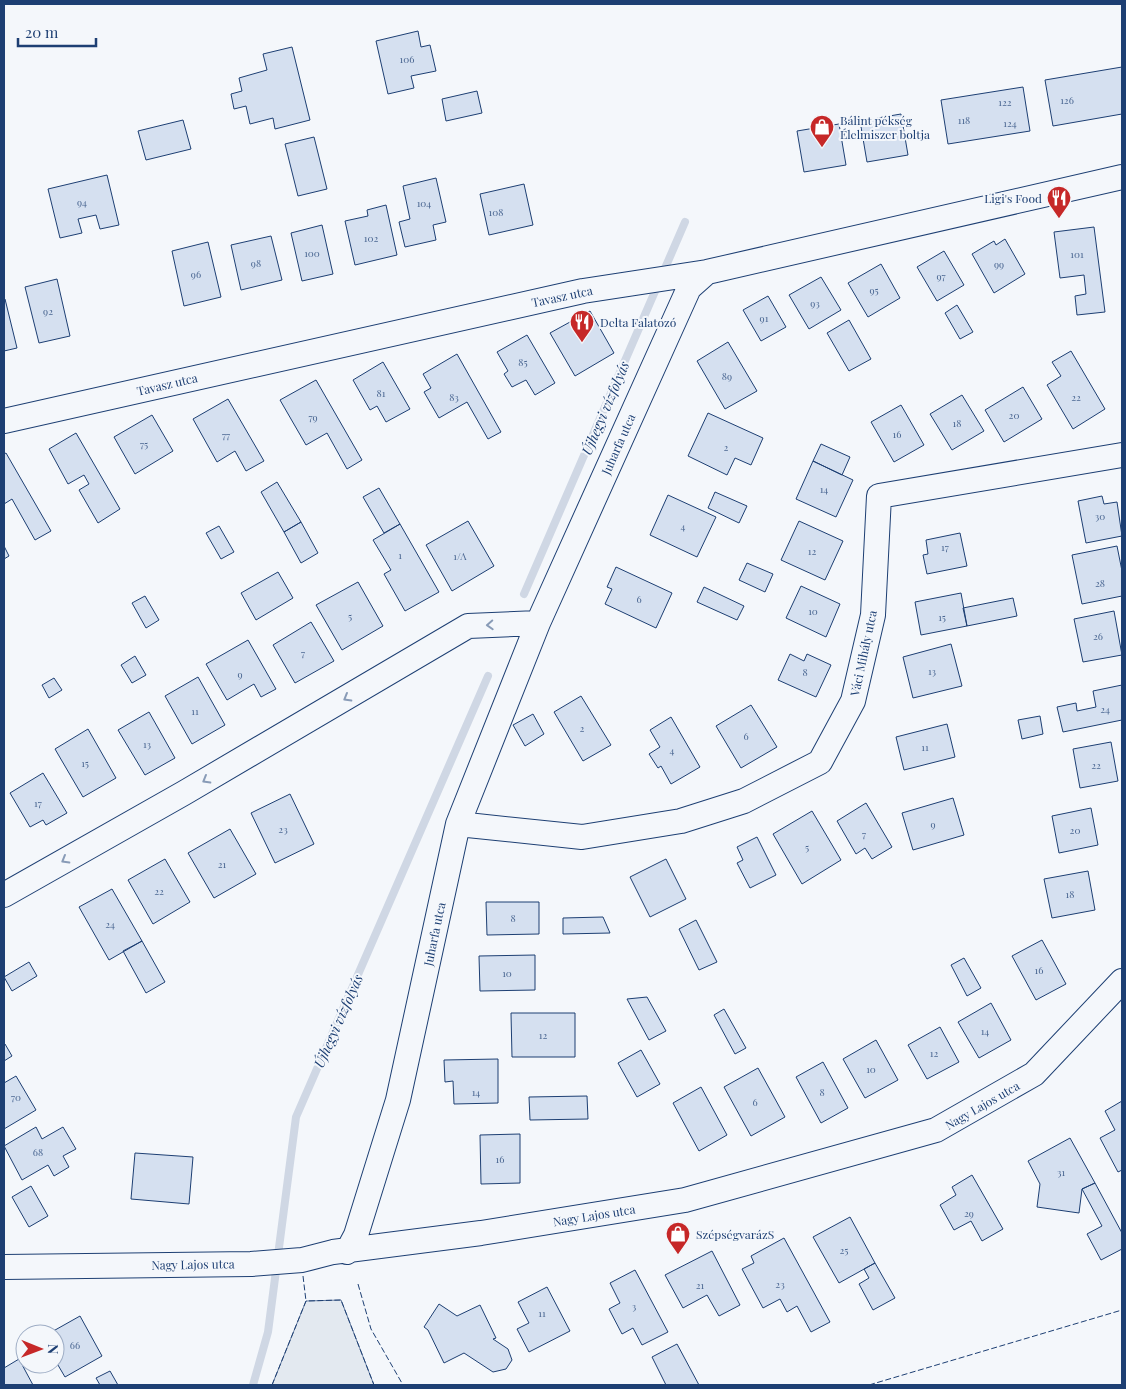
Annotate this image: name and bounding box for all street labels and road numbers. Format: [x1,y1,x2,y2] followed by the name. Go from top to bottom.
[530,282,594,310] street label: Tavasz utca
[135,369,199,399] street label: Tavasz utca
[597,411,639,478] street label: Juharfa utca
[846,609,880,698] street label: Váci Mihály utca
[419,901,449,968] street label: Juharfa utca
[942,1077,1022,1133] street label: Nagy Lajos utca
[552,1201,636,1229] street label: Nagy Lajos utca
[151,1255,235,1273] street label: Nagy Lajos utca

